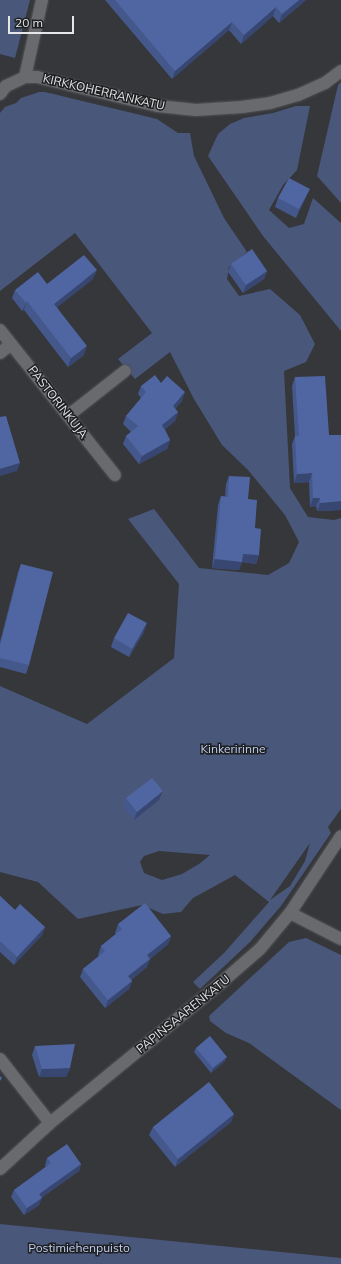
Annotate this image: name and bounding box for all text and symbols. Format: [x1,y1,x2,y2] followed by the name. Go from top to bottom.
[10,8,76,34] scale bar
[15,15,43,30] text: 20 m
[42,71,166,113] street label: KIRKKOHERRANKATU
[25,363,91,441] street label: PASTORINKUJA
[200,742,266,756] park label: Kinkeririnne
[133,972,233,1056] street label: PAPINSAARENKATU
[28,1241,130,1255] park label: Postimiehenpuisto

